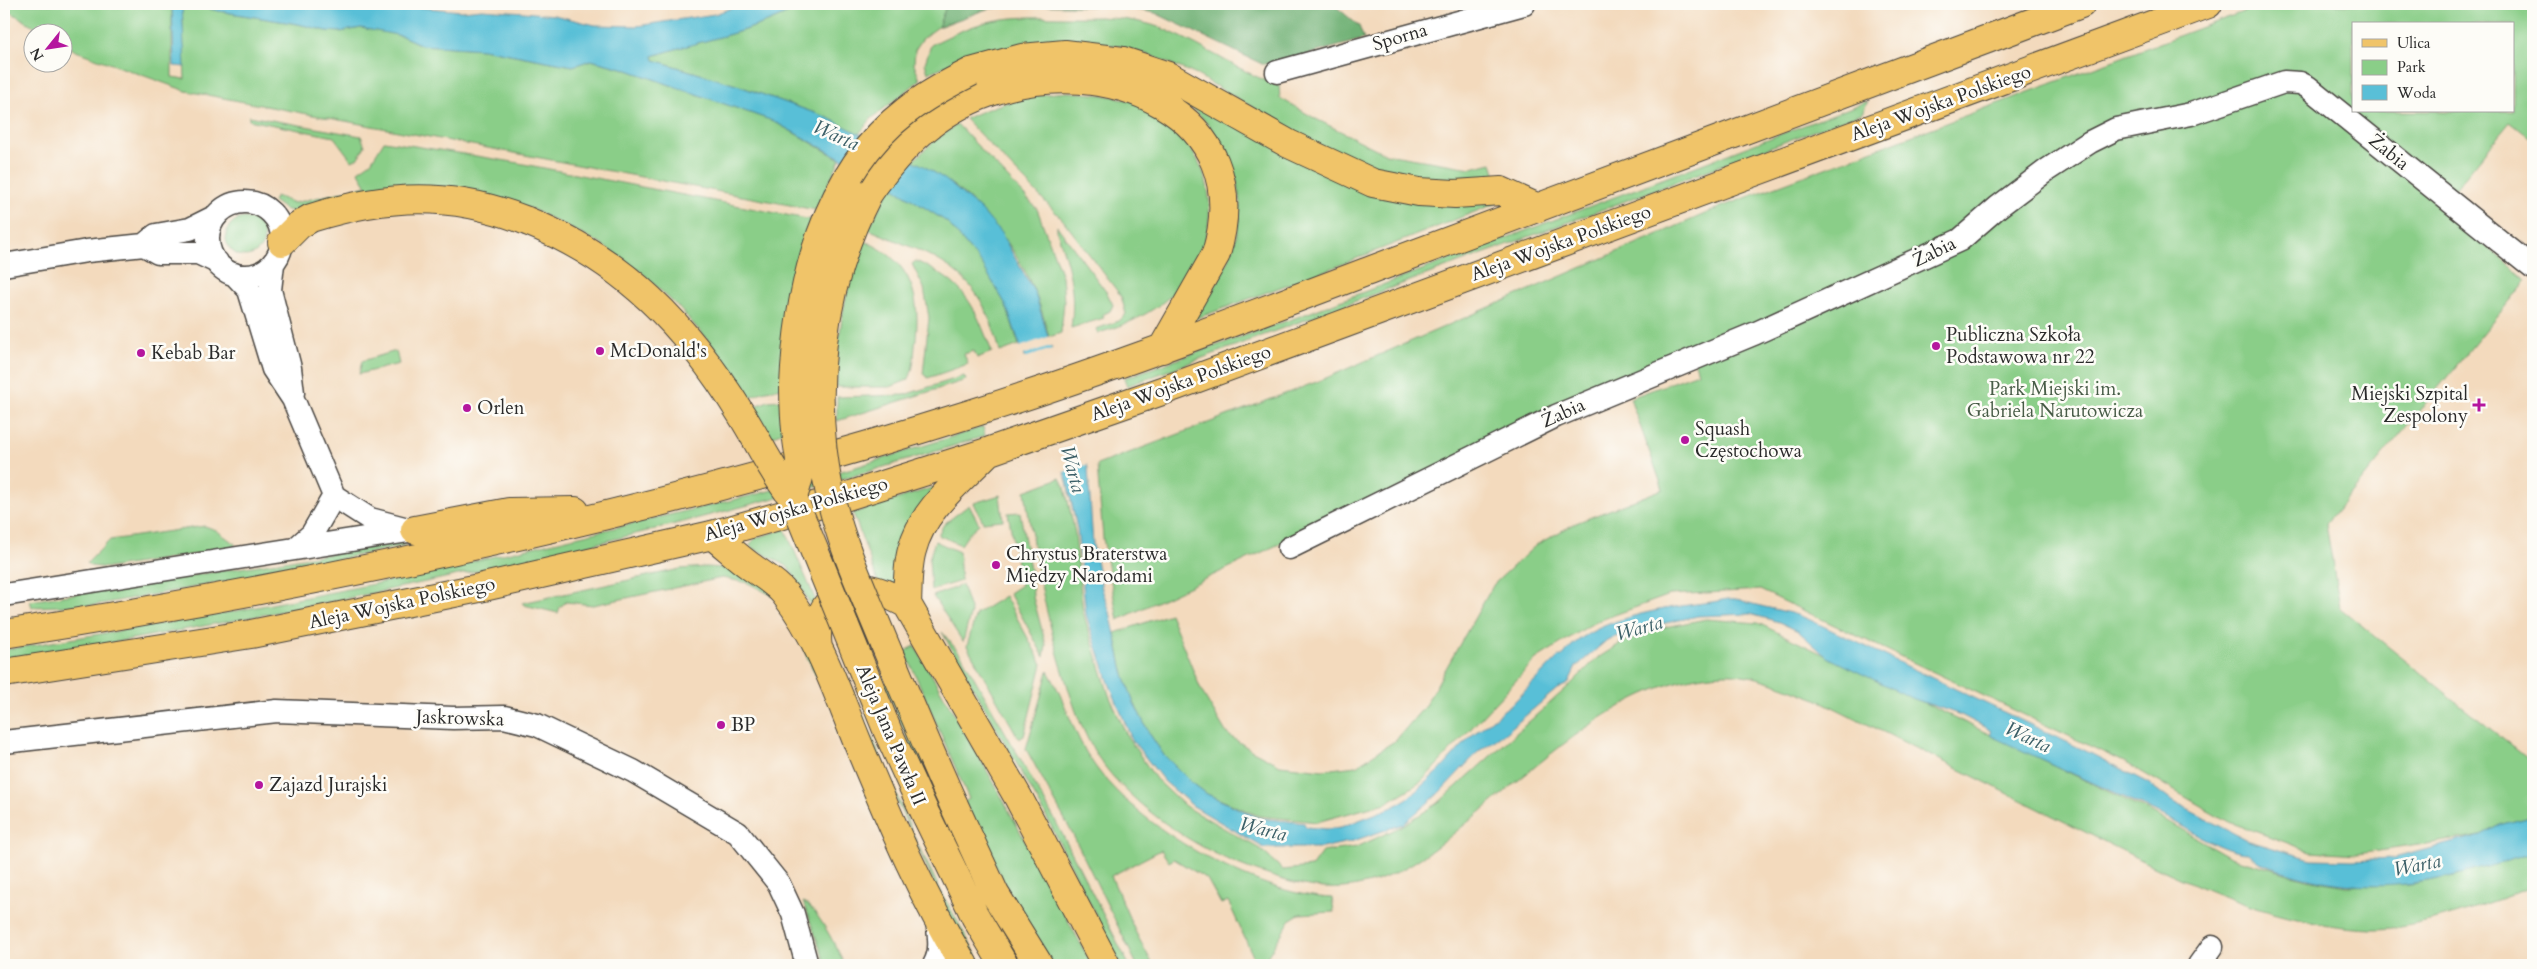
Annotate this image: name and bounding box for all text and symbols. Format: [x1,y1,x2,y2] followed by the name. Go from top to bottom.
[1370,17,1430,57] street label: Sporna
[22,22,72,72] north arrow
[2352,22,2514,112] legend
[2397,33,2431,53] text: Ulica
[26,44,48,64] text: N
[2397,57,2426,77] text: Park
[1847,58,2035,148] street label: Aleja Wojska Polskiego
[2396,83,2437,103] text: Woda
[809,113,863,157] water label: Warta
[2363,128,2415,176] street label: Żabia
[1467,198,1655,288] street label: Aleja Wojska Polskiego
[1908,230,1960,274] street label: Żabia
[1946,322,2095,370] place label: Publiczna Szkoła Podstawowa nr 22
[610,338,707,364] place label: McDonald's
[1087,338,1275,428] street label: Aleja Wojska Polskiego
[151,340,236,366] place label: Kebab Bar
[1930,340,1942,352] marker: Publiczna Szkoła Podstawowa nr 22
[594,345,606,357] marker: McDonald's
[135,347,147,359] marker: Kebab Bar
[1967,376,2143,424] park label: Park Miejski im. Gabriela Narutowicza
[2351,381,2468,429] place label: Miejski Szpital Zespolony
[1537,392,1589,434] street label: Żabia
[477,395,525,421] place label: Orlen
[2472,398,2486,412] marker: Miejski Szpital Zespolony
[461,402,473,414] marker: Orlen
[1695,416,1802,464] place label: Squash Częstochowa
[1679,434,1691,446] marker: Squash Częstochowa
[1054,442,1092,496] water label: Warta
[701,470,891,548] street label: Aleja Wojska Polskiego
[1006,541,1168,589] place label: Chrystus Braterstwa Między Narodami
[990,559,1002,571] marker: Chrystus Braterstwa Między Narodami
[306,571,498,635] street label: Aleja Wojska Polskiego
[1612,608,1666,648] water label: Warta
[850,661,932,809] street label: Aleja Jana Pawła II
[412,703,505,733] street label: Jaskrowska
[731,712,755,738] place label: BP
[2001,715,2055,759] water label: Warta
[715,719,727,731] marker: BP
[269,772,387,798] place label: Zajazd Jurajski
[253,779,265,791] marker: Zajazd Jurajski
[1237,810,1290,848] water label: Warta
[2391,847,2443,883] water label: Warta

